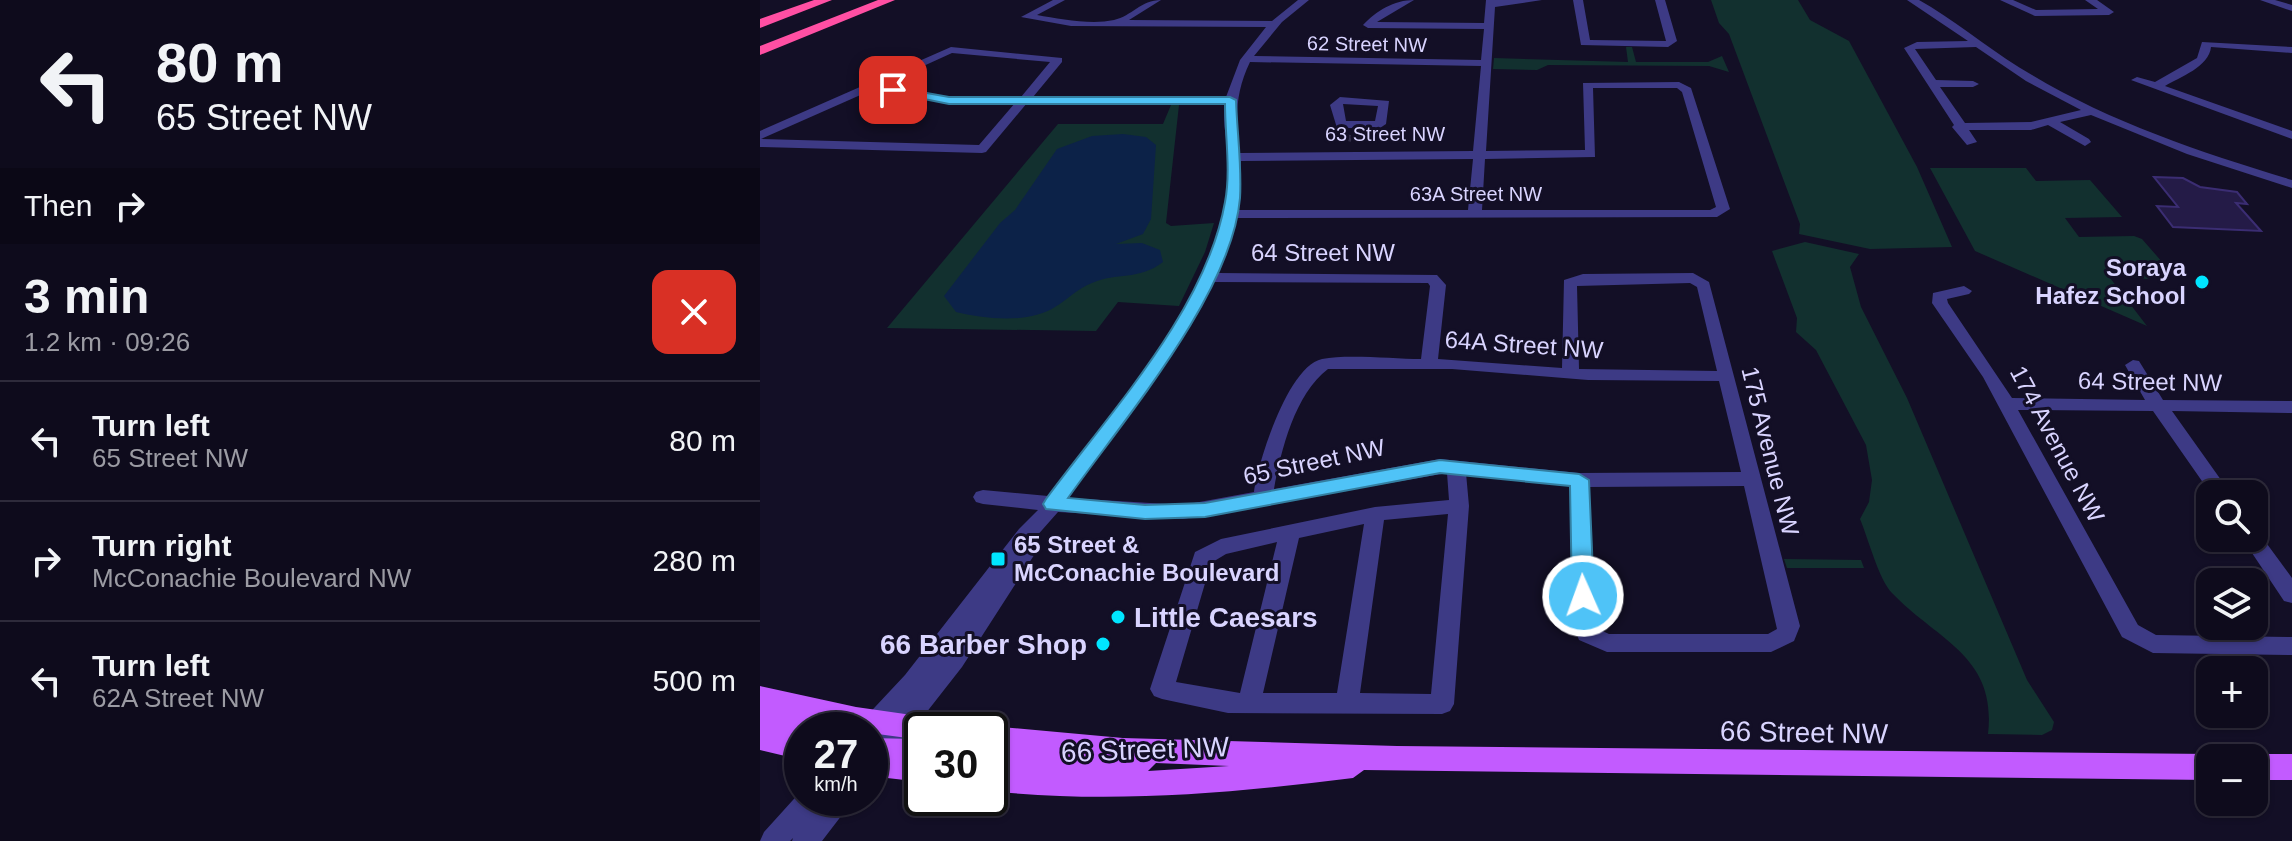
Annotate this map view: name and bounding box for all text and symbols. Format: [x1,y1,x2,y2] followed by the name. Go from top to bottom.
[156,31,284,94] text: 80 m
[24,32,128,136] icon: left
[1307,32,1427,56] street label: 62 Street NW
[859,56,927,124] pin
[871,68,915,112] icon: arrive
[156,97,372,138] text: 65 Street NW
[1325,123,1445,145] street label: 63 Street NW
[1410,183,1542,205] street label: 63A Street NW
[108,184,152,228] icon: right
[24,189,92,222] text: Then
[1251,239,1395,266] street label: 64 Street NW
[2035,254,2187,309] place label: Soraya Hafez School
[24,270,149,323] text: 3 min
[652,270,736,354] button: close
[2193,273,2211,291] marker: Soraya Hafez School
[1444,325,1604,364] street label: 64A Street NW
[24,327,190,357] text: 1.2 km · 09:26
[2005,361,2110,527] street label: 174 Avenue NW
[1736,364,1805,538] street label: 175 Avenue NW
[2078,367,2223,396] street label: 64 Street NW
[92,409,210,442] text: Turn left
[24,419,68,463] icon: left
[669,424,736,457] text: 80 m
[1241,433,1387,490] street label: 65 Street NW
[92,443,248,473] text: 65 Street NW
[2196,480,2268,816] map controls
[2196,480,2268,552] button: search
[92,529,231,562] text: Turn right
[1014,531,1279,586] place label: 65 Street & McConachie Boulevard
[24,539,68,583] icon: right
[653,544,736,577] text: 280 m
[989,550,1007,568] marker: 65 Street & McConachie Boulevard
[1541,554,1625,638] position arrow
[92,563,411,593] text: McConachie Boulevard NW
[2196,568,2268,640] button: layers
[1134,602,1318,633] place label: Little Caesars
[1109,608,1127,626] marker: Little Caesars
[880,629,1087,660] place label: 66 Barber Shop
[1094,635,1112,653] marker: 66 Barber Shop
[92,649,210,682] text: Turn left
[2196,656,2268,728] button: +
[24,659,68,703] icon: left
[653,664,736,697] text: 500 m
[92,683,264,713] text: 62A Street NW
[904,712,1008,816] speed limit sign: 30
[1720,716,1889,749] street label: 66 Street NW
[1060,731,1230,768] street label: 66 Street NW
[814,732,858,776] text: 27
[2196,744,2268,816] button: −
[814,773,858,795] text: km/h

